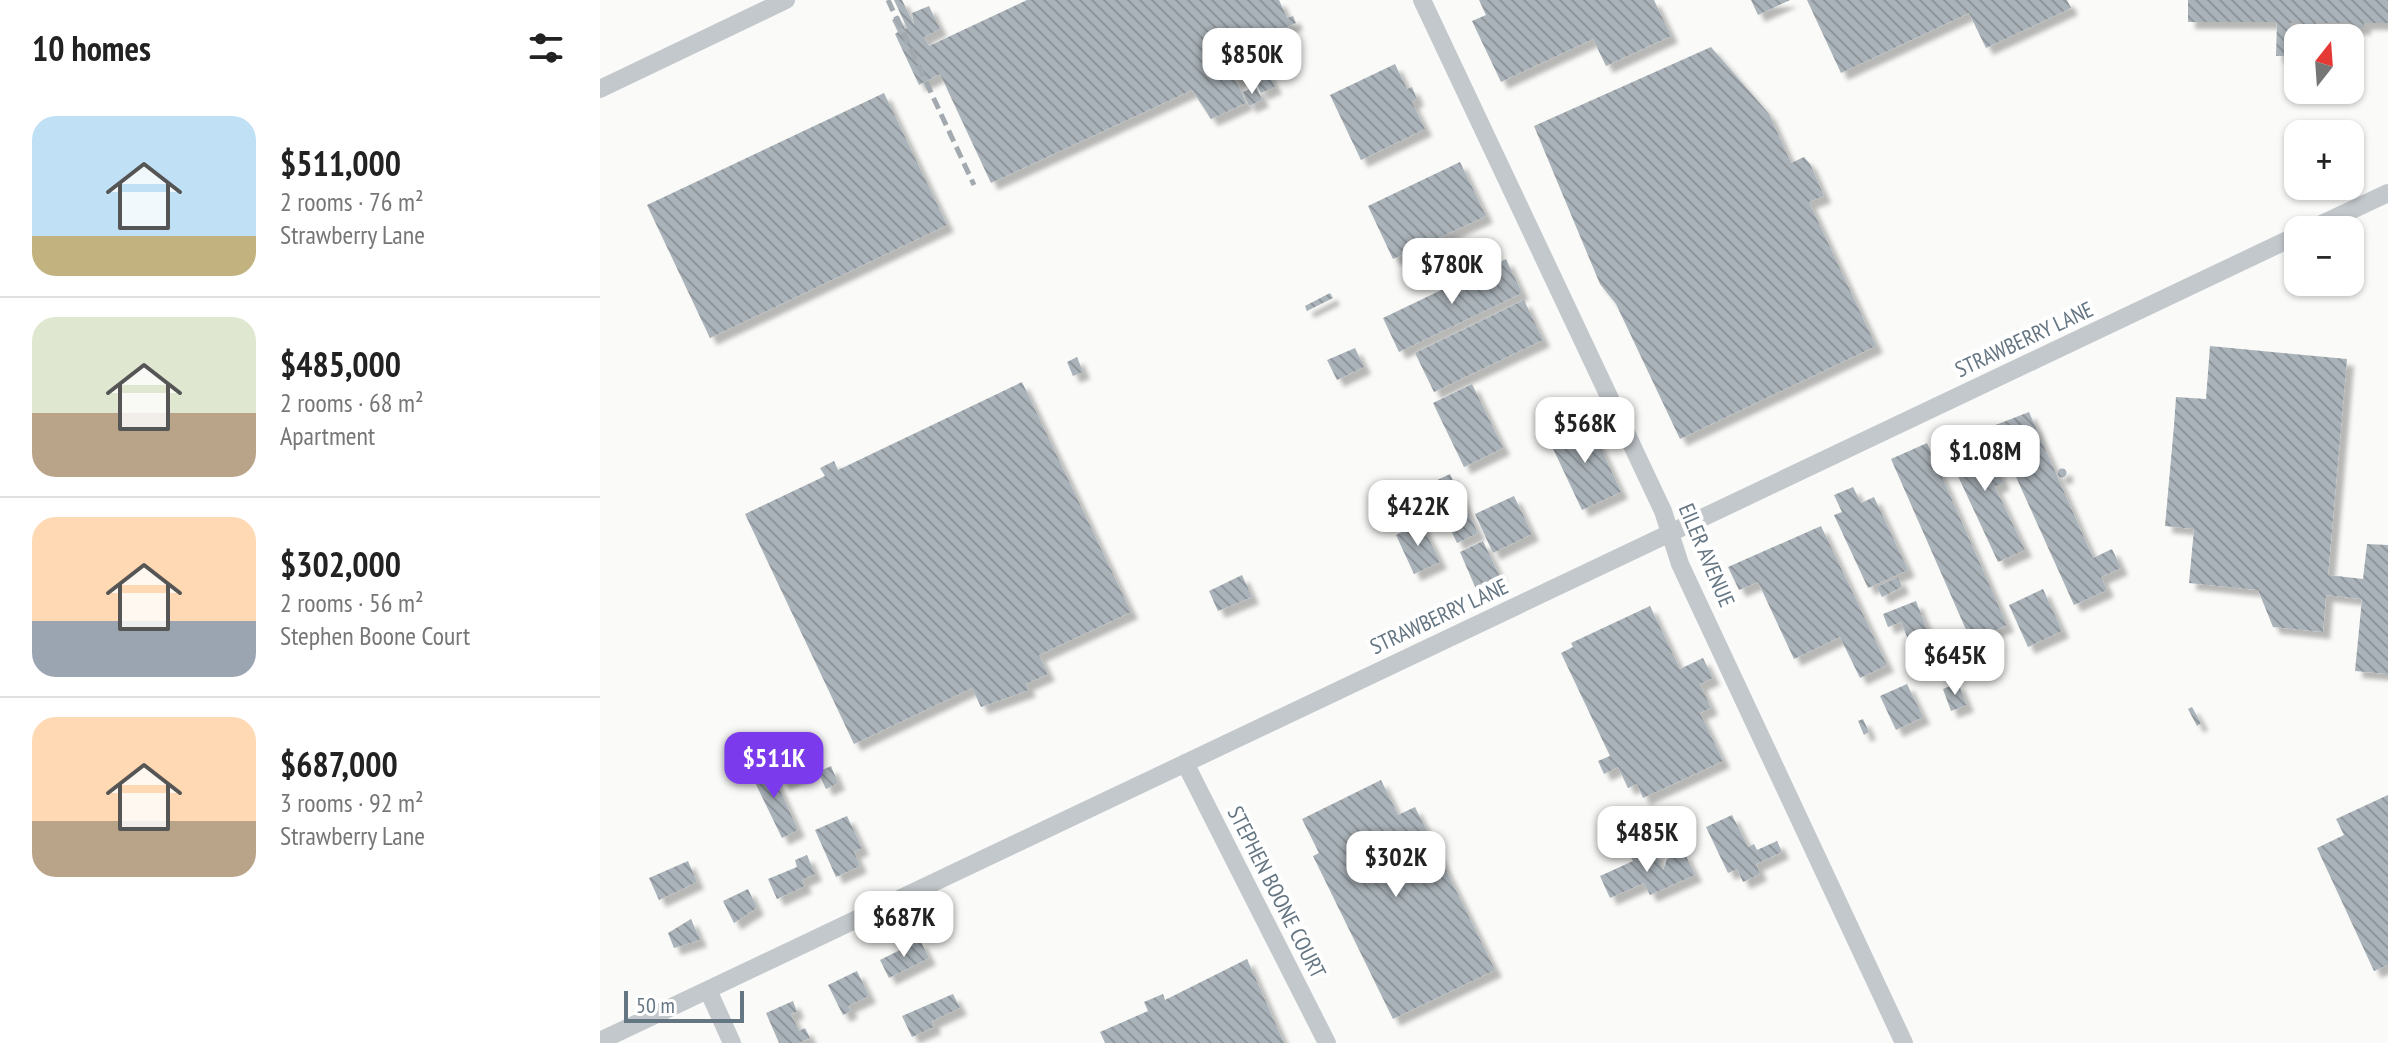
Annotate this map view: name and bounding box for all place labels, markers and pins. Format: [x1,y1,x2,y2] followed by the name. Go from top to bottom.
[1196,28,1308,96] pin: $850K
[1396,238,1508,306] pin: $780K
[1529,397,1641,465] pin: $568K
[1920,425,2050,493] pin: $1.08M
[1362,480,1474,548] pin: $422K
[1899,629,2011,697] pin: $645K
[718,732,830,800] pin: $511K
[1591,806,1703,874] pin: $485K
[1340,831,1452,899] pin: $302K
[848,891,960,959] pin: $687K

